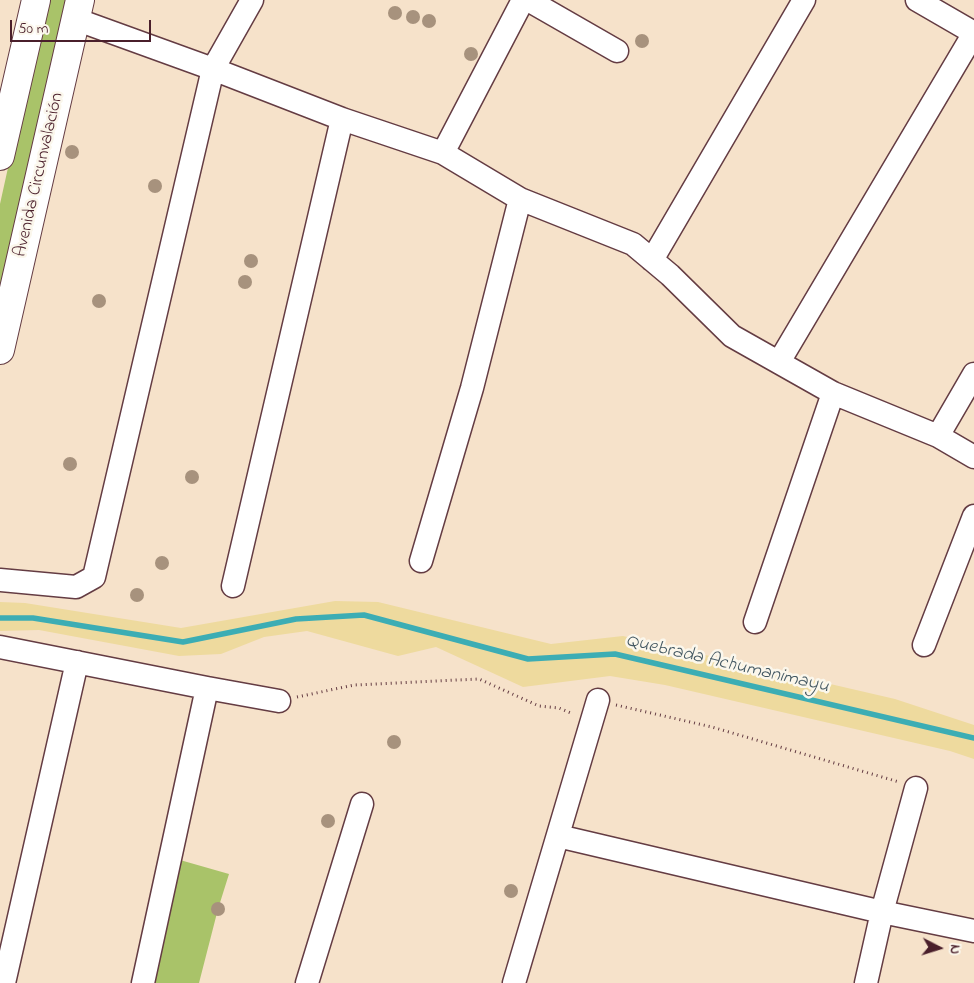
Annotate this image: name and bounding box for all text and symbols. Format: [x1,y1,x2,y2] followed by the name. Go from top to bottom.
[12,10,154,42] scale bar
[18,18,48,40] text: 50 m
[11,91,69,259] street label: Avenida Circunvalación
[623,631,831,699] water label: Quebrada Achumanimayu
[914,923,964,973] north arrow
[944,944,965,955] text: N

